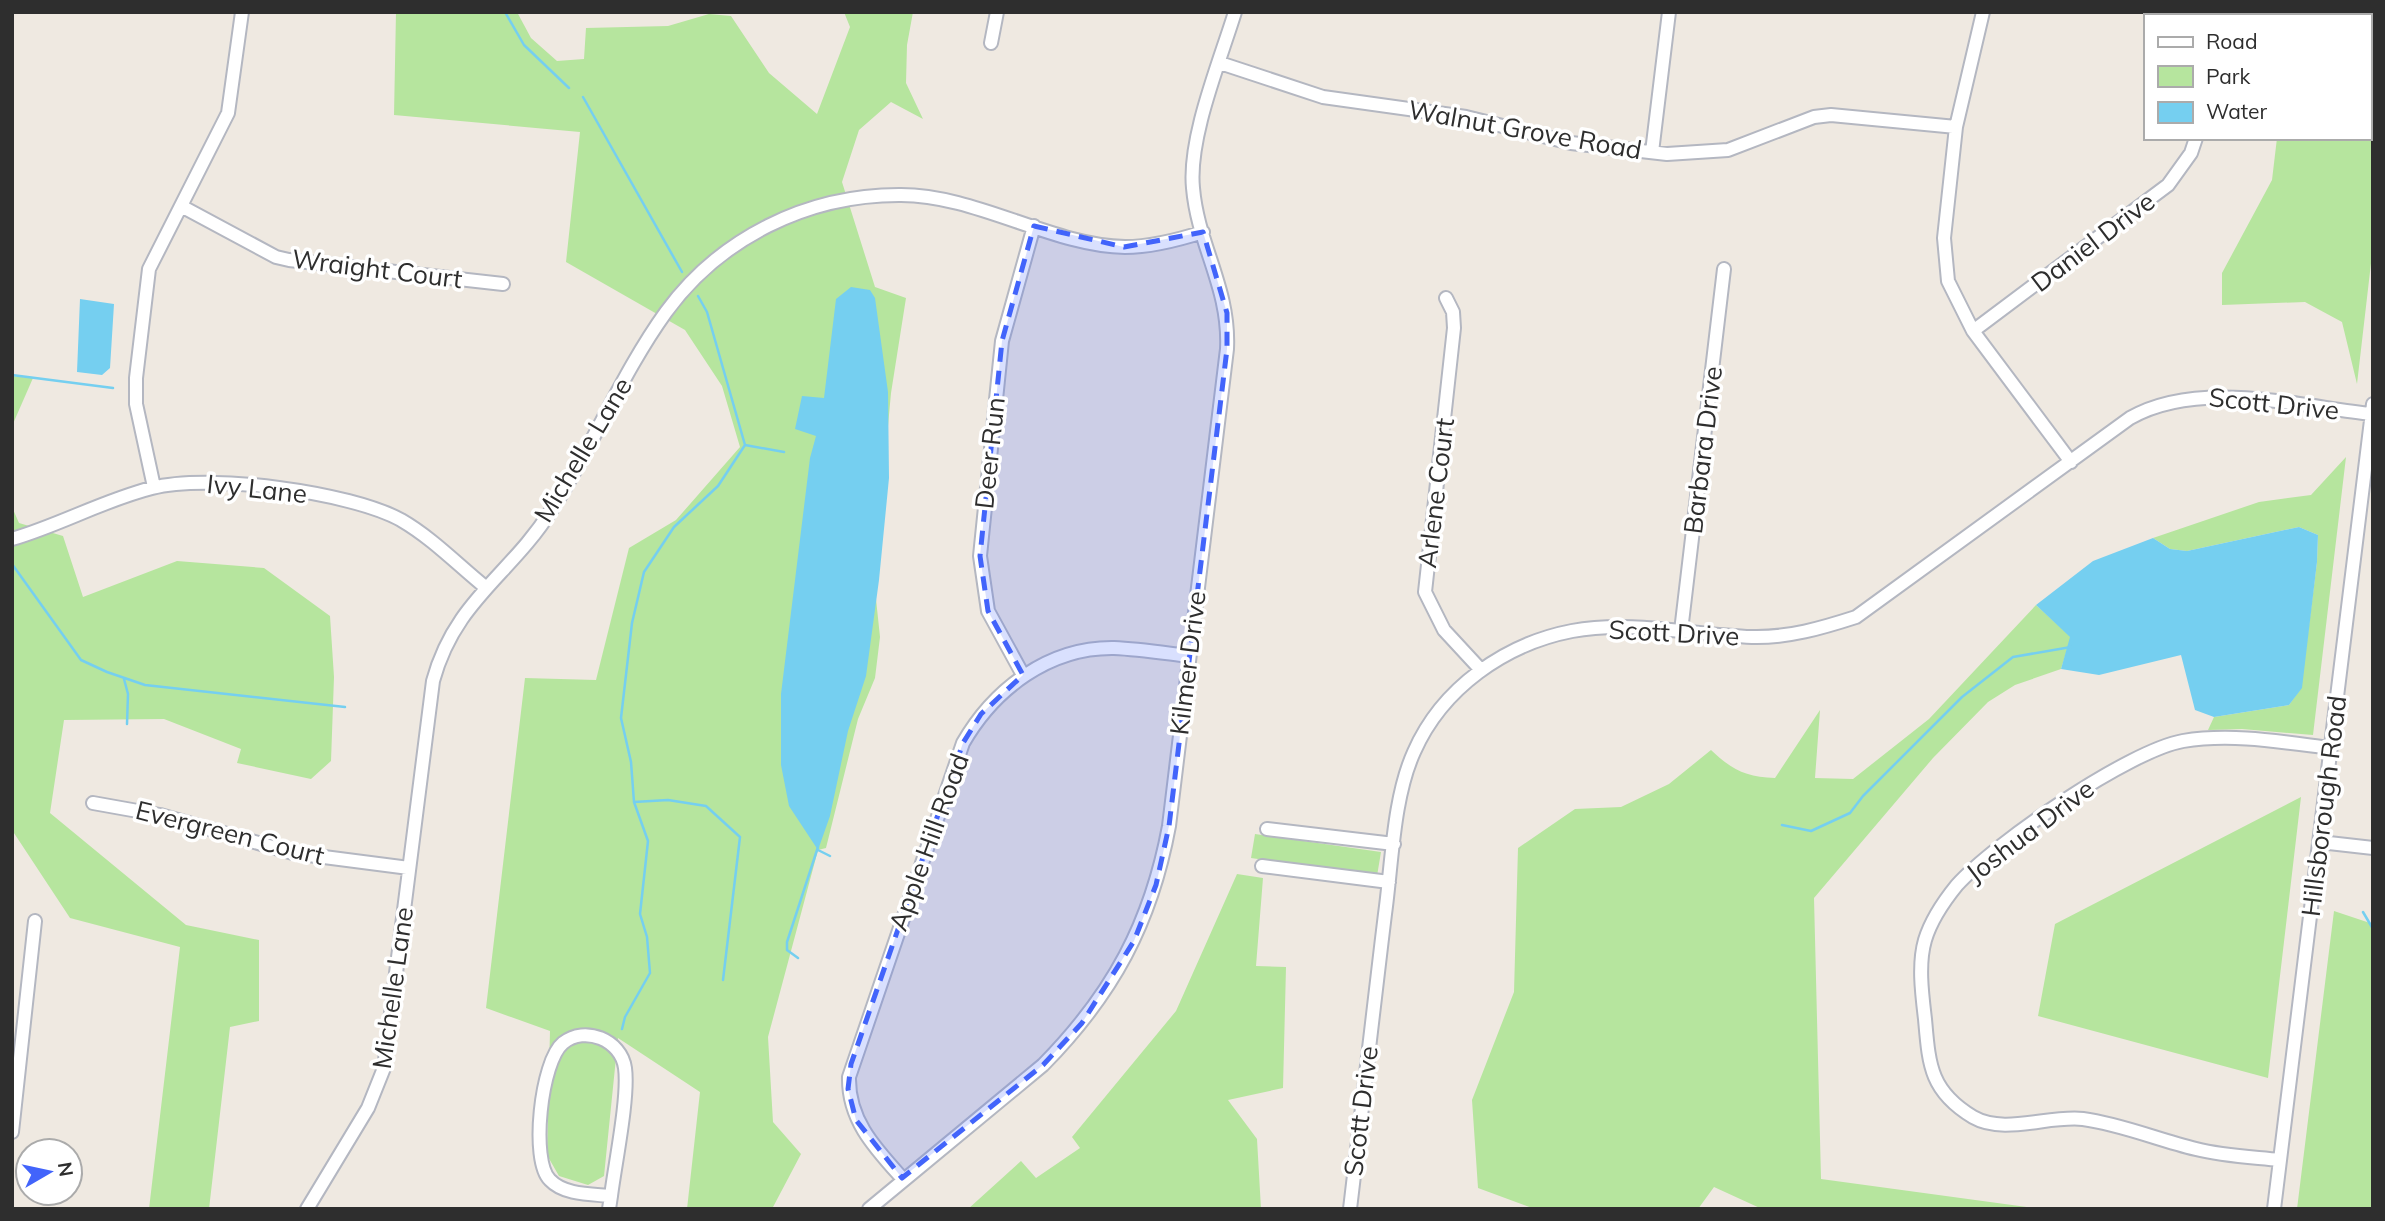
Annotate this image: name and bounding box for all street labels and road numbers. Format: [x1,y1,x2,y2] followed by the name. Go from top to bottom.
[1406,93,1644,166] street label: Walnut Grove Road
[2024,184,2161,299] street label: Daniel Drive
[290,242,464,295] street label: Wraight Court
[1676,364,1729,536] street label: Barbara Drive
[526,371,639,528] street label: Michelle Lane
[2207,380,2341,427] street label: Scott Drive
[967,395,1012,510] street label: Deer Run
[1410,416,1461,570] street label: Arlene Court
[205,467,309,510] street label: Ivy Lane
[1162,589,1213,737] street label: Kilmer Drive
[1608,613,1740,652] street label: Scott Drive
[2294,694,2353,918] street label: Hillsborough Road
[881,749,976,935] street label: Apple Hill Road
[1959,772,2100,889] street label: Joshua Drive
[132,793,328,872] street label: Evergreen Court
[365,905,420,1071] street label: Michelle Lane
[1336,1044,1385,1178] street label: Scott Drive

